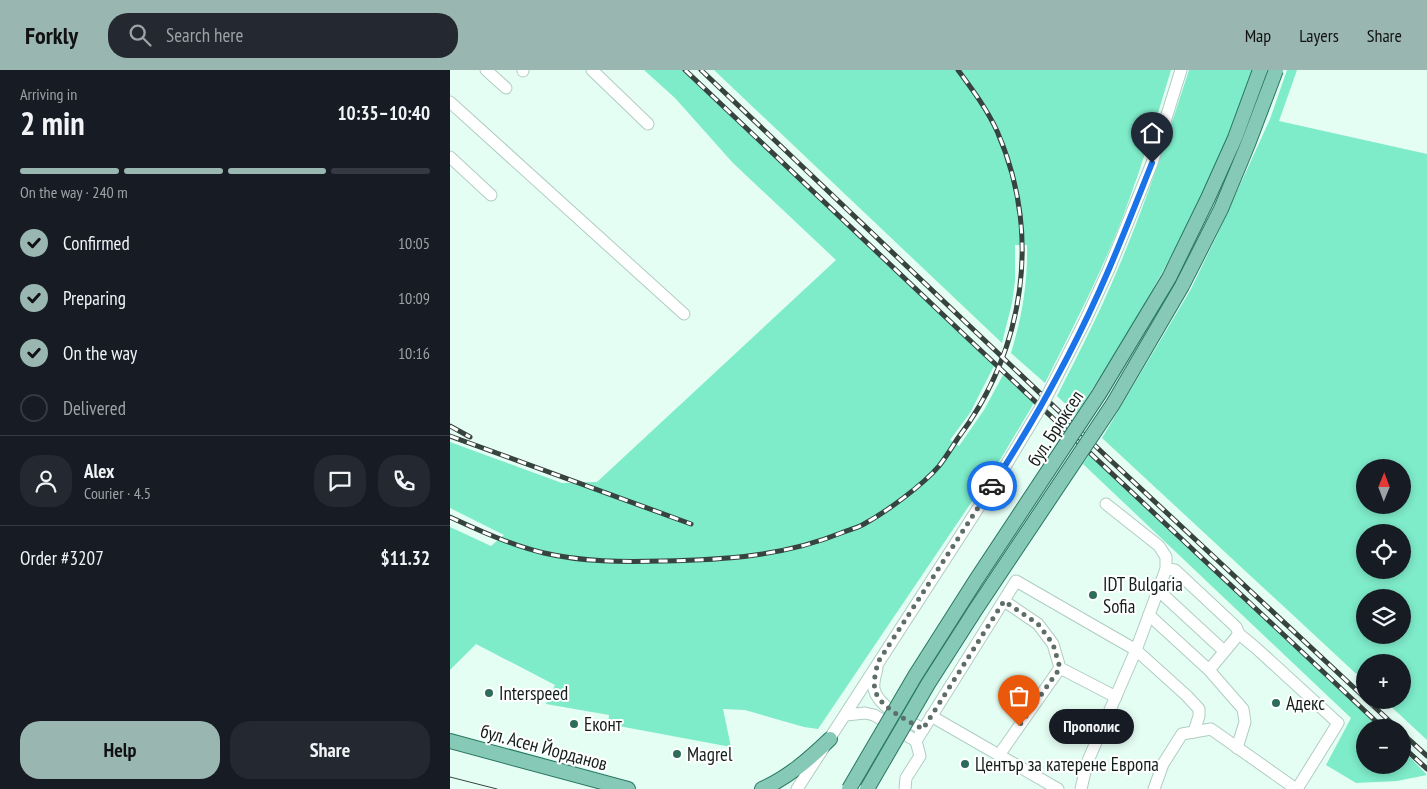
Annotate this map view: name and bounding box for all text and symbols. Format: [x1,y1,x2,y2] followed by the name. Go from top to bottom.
[108,13,458,58] search box
[25,20,78,51] text: Forkly
[126,21,154,49] icon: search
[166,23,243,47] text: Search here
[1245,24,1271,47] text: Map
[1299,24,1339,47] text: Layers
[1367,24,1402,47] text: Share
[20,84,77,104] text: Arriving in
[337,101,430,125] text: 10:35–10:40
[20,102,85,144] text: 2 min
[1131,112,1173,163] pin
[1138,119,1166,147] icon: home
[20,182,128,202] text: On the way · 240 m
[20,229,48,257] icon: check
[63,231,130,255] text: Confirmed
[398,233,430,253] text: 10:05
[20,284,48,312] icon: check
[63,286,126,310] text: Preparing
[398,288,430,308] text: 10:09
[20,339,48,367] icon: check
[63,341,137,365] text: On the way
[398,343,430,363] text: 10:16
[1022,386,1088,470] street label: бул. Брюксел
[63,396,126,420] text: Delivered
[20,455,72,507] button: person
[314,455,366,507] button: chat
[378,455,430,507] button: phone
[84,459,114,483] text: Alex
[1356,459,1411,514] north arrow
[1356,459,1411,774] map controls
[967,461,1017,511] courier
[978,472,1006,500] icon: car
[84,483,151,503] text: Courier · 4.5
[1356,524,1411,579] button: locate
[20,546,104,570] text: Order #3207
[381,546,430,570] text: $11.32
[1103,572,1183,618] place label: IDT Bulgaria Sofia
[1087,589,1099,601] marker: IDT Bulgaria Sofia
[1356,589,1411,644] button: layers
[1356,654,1411,709] button: +
[998,675,1040,726] pin
[499,681,568,705] place label: Interspeed
[1005,682,1033,710] icon: bag
[483,687,495,699] marker: Interspeed
[1286,691,1325,715] place label: Адекс
[1270,697,1282,709] marker: Адекс
[1049,708,1134,744] callout: Прополис
[584,712,623,736] place label: Еконт
[1063,716,1120,736] text: Прополис
[568,718,580,730] marker: Еконт
[478,719,610,775] street label: бул. Асен Йорданов
[1356,719,1411,774] button: −
[20,721,220,779] button: Help
[230,721,430,779] button: Share
[687,742,733,766] place label: Magrel
[671,748,683,760] marker: Magrel
[975,752,1159,776] place label: Център за катерене Европа
[959,758,971,770] marker: Център за катерене Европа

